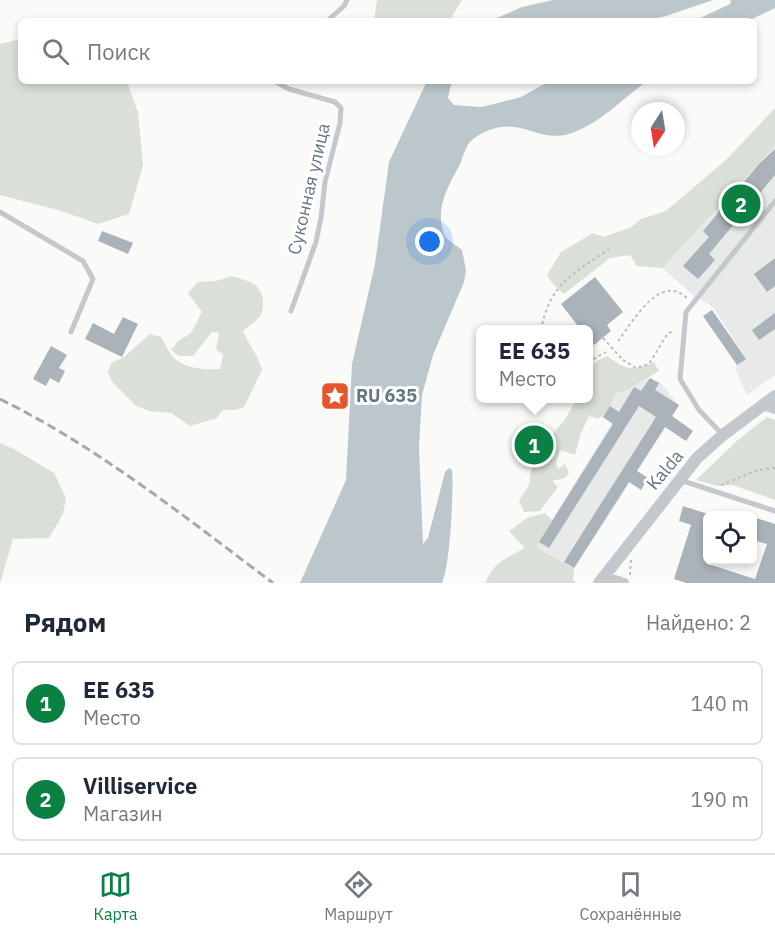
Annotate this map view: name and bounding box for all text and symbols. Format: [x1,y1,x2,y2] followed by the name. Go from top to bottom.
[18,18,757,84] search box
[39,35,72,68] icon: search
[87,37,151,66] text: Поиск
[631,102,685,156] north arrow
[282,120,335,257] street label: Суконная улица
[722,182,760,226] pin: 2
[415,227,444,256] your location
[476,325,593,403] popup
[499,336,570,365] text: EE 635
[499,365,556,392] text: Место
[319,380,351,412] place icon: RU 635
[356,384,417,407] place label: RU 635
[514,422,554,468] pin: 1
[641,444,688,495] street label: Kalda
[703,511,757,565] map controls
[703,511,757,565] button: locate
[24,605,106,639] text: Рядом
[646,609,751,636] text: Найдено: 2
[83,675,155,704] text: EE 635
[40,690,52,717] text: 1
[691,690,749,717] text: 140 m
[83,704,141,731] text: Место
[83,771,197,800] text: Villiservice
[40,786,52,813] text: 2
[691,786,749,813] text: 190 m
[83,800,163,827] text: Магазин
[93,868,137,924] tab: Карта
[324,868,393,924] tab: Маршрут
[580,868,682,924] tab: Сохранённые

